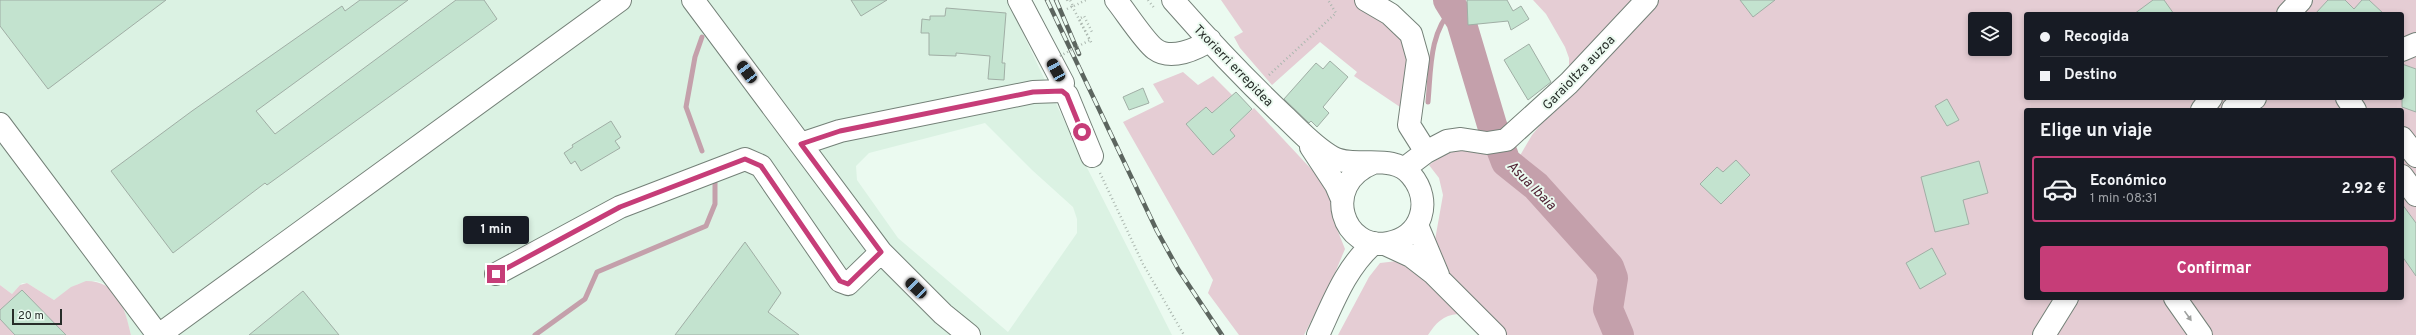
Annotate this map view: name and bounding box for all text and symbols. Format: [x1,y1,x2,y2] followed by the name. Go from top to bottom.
[1968,12,2012,56] map controls
[1968,12,2012,56] button: layers
[1189,22,1276,111] street label: Txorierri errepidea
[2064,28,2129,47] text: Recogida
[1540,33,1619,114] street label: Garaioltza auzoa
[1045,57,1067,83] car
[735,59,759,85] car
[2064,66,2117,85] text: Destino
[2040,120,2152,143] text: Elige un viaje
[1073,123,1091,141] route start
[1503,158,1560,215] water label: Asua Ibaia
[2042,171,2078,207] icon: car
[2090,172,2167,191] text: Económico
[2342,180,2386,199] text: 2.92 €
[2090,191,2158,207] text: 1 min · 08:31
[463,216,529,244] callout: 1 min
[480,222,512,238] text: 1 min
[2040,246,2388,292] button: Confirmar
[487,265,505,283] route end
[903,275,929,301] car
[12,307,62,326] scale bar
[18,309,44,323] text: 20 m
[2184,311,2192,322] one-way arrow

